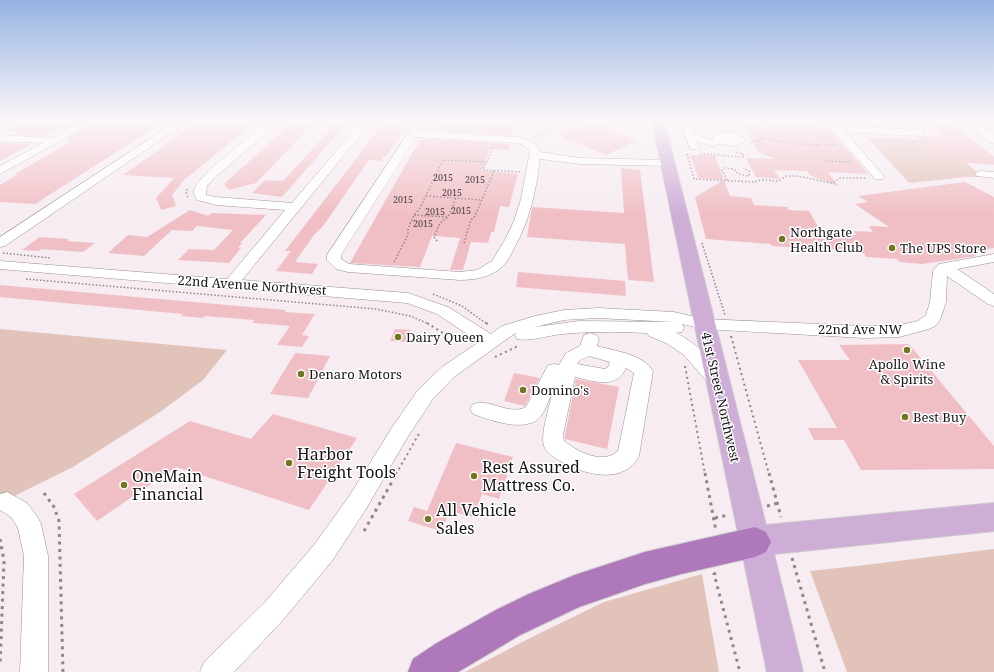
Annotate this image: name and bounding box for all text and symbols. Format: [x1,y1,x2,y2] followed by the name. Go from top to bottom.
[433,171,453,184] house number: 2015
[465,173,485,186] house number: 2015
[442,186,462,199] house number: 2015
[393,193,413,206] house number: 2015
[451,204,471,217] house number: 2015
[425,205,445,218] house number: 2015
[413,217,433,230] house number: 2015
[790,223,863,256] place label: Northgate Health Club
[777,234,787,244] marker: Northgate Health Club
[900,239,986,257] place label: The UPS Store
[887,243,897,253] marker: The UPS Store
[177,271,327,299] street label: 22nd Avenue Northwest
[818,320,902,338] street label: 22nd Ave NW
[406,328,485,346] place label: Dairy Queen
[697,330,745,464] street label: 41st Street Northwest
[393,332,403,342] marker: Dairy Queen
[902,345,912,355] marker: Apollo Wine & Spirits
[869,355,945,388] place label: Apollo Wine & Spirits
[309,365,402,383] place label: Denaro Motors
[296,369,306,379] marker: Denaro Motors
[531,381,589,399] place label: Domino's
[518,385,528,395] marker: Domino's
[913,408,967,426] place label: Best Buy
[900,412,910,422] marker: Best Buy
[297,443,396,483] place label: Harbor Freight Tools
[482,456,580,496] place label: Rest Assured Mattress Co.
[284,458,294,468] marker: Harbor Freight Tools
[132,465,203,505] place label: OneMain Financial
[469,471,479,481] marker: Rest Assured Mattress Co.
[119,480,129,490] marker: OneMain Financial
[436,499,516,539] place label: All Vehicle Sales
[423,514,433,524] marker: All Vehicle Sales

